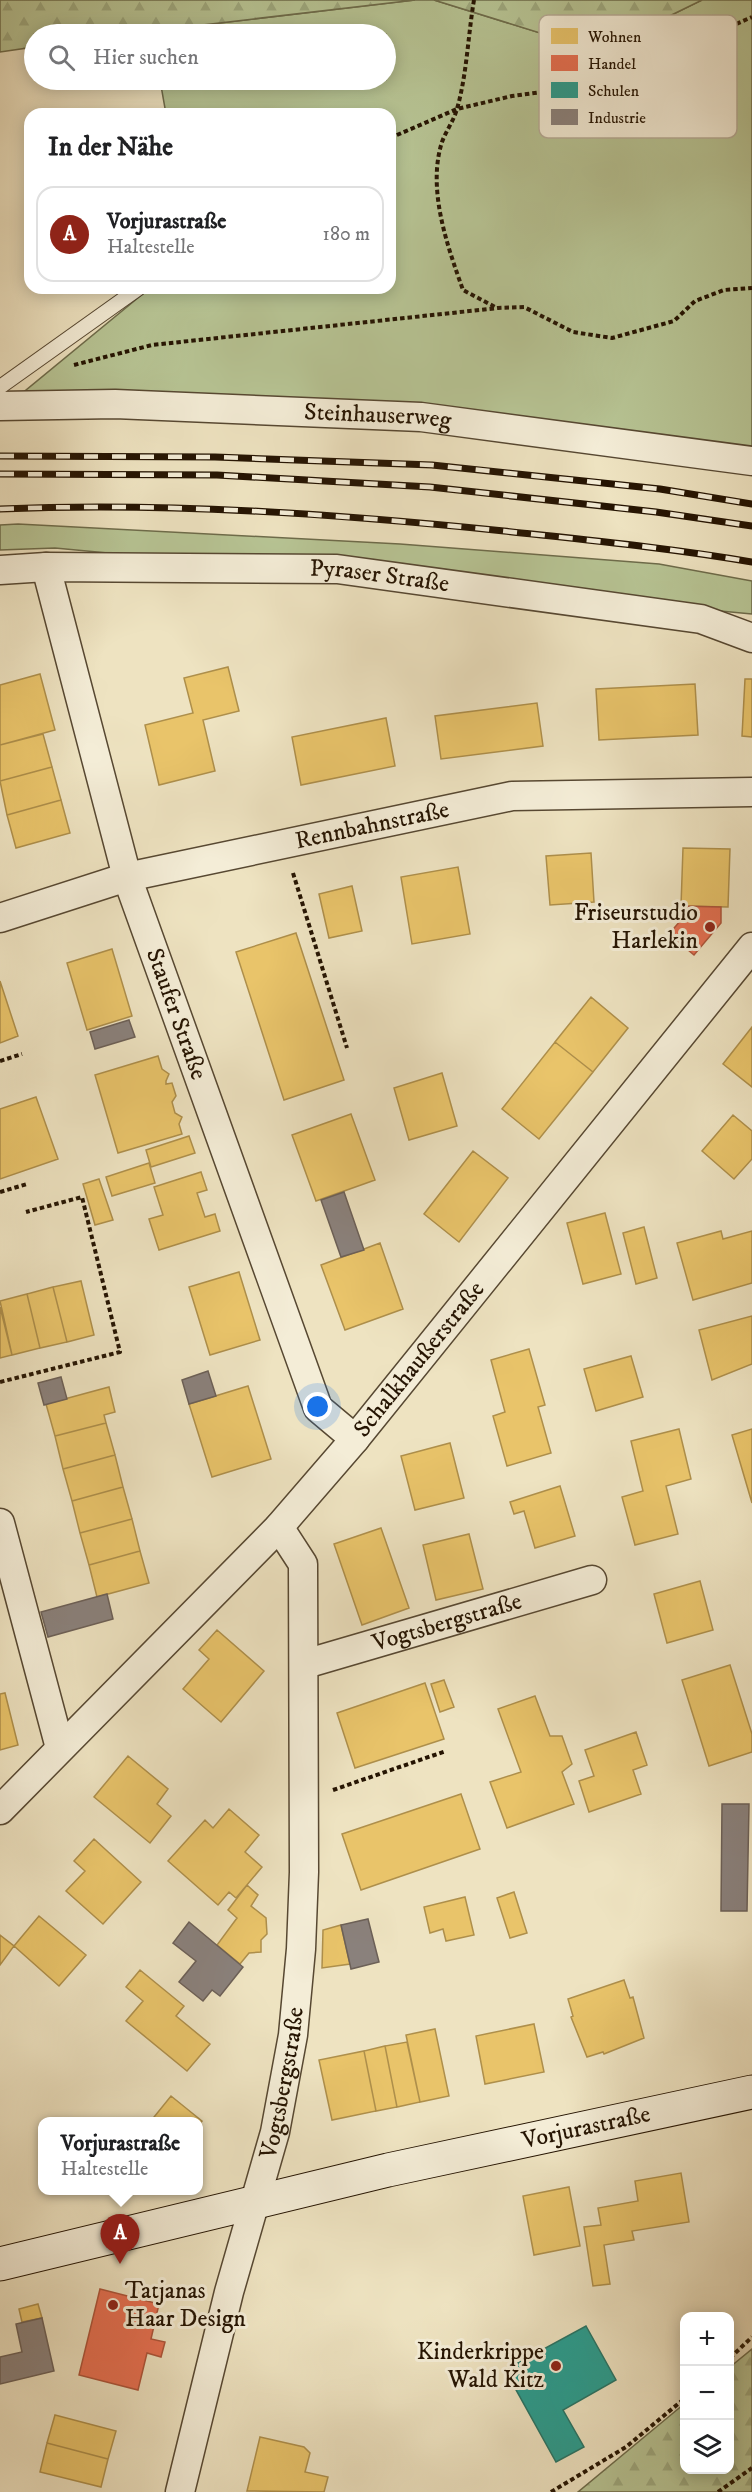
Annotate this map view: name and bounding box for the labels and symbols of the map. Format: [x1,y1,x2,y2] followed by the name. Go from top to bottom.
[539,15,737,138] legend
[587,27,642,47] text: Wohnen
[588,54,636,74] text: Handel
[588,81,640,101] text: Schulen
[588,108,646,128] text: Industrie
[303,397,453,436] street label: Steinhauserweg
[310,554,451,599] street label: Pyraser Straße
[292,795,452,856] street label: Rennbahnstraße
[574,898,698,956] place label: Friseurstudio Harlekin
[703,920,717,934] marker: Friseurstudio Harlekin
[139,944,214,1084] street label: Staufer Straße
[347,1275,491,1443] street label: Schalkhaußerstraße
[303,1392,332,1421] your location
[368,1586,525,1659] street label: Vogtsbergstraße
[253,2006,311,2163] street label: Vogtsbergstraße
[518,2099,653,2156] street label: Vorjurastraße
[100,2214,140,2264] pin: A
[125,2276,246,2334] place label: Tatjanas Haar Design
[106,2298,120,2312] marker: Tatjanas Haar Design
[417,2337,545,2395] place label: Kinderkrippe Wald Kitz
[549,2359,563,2373] marker: Kinderkrippe Wald Kitz

